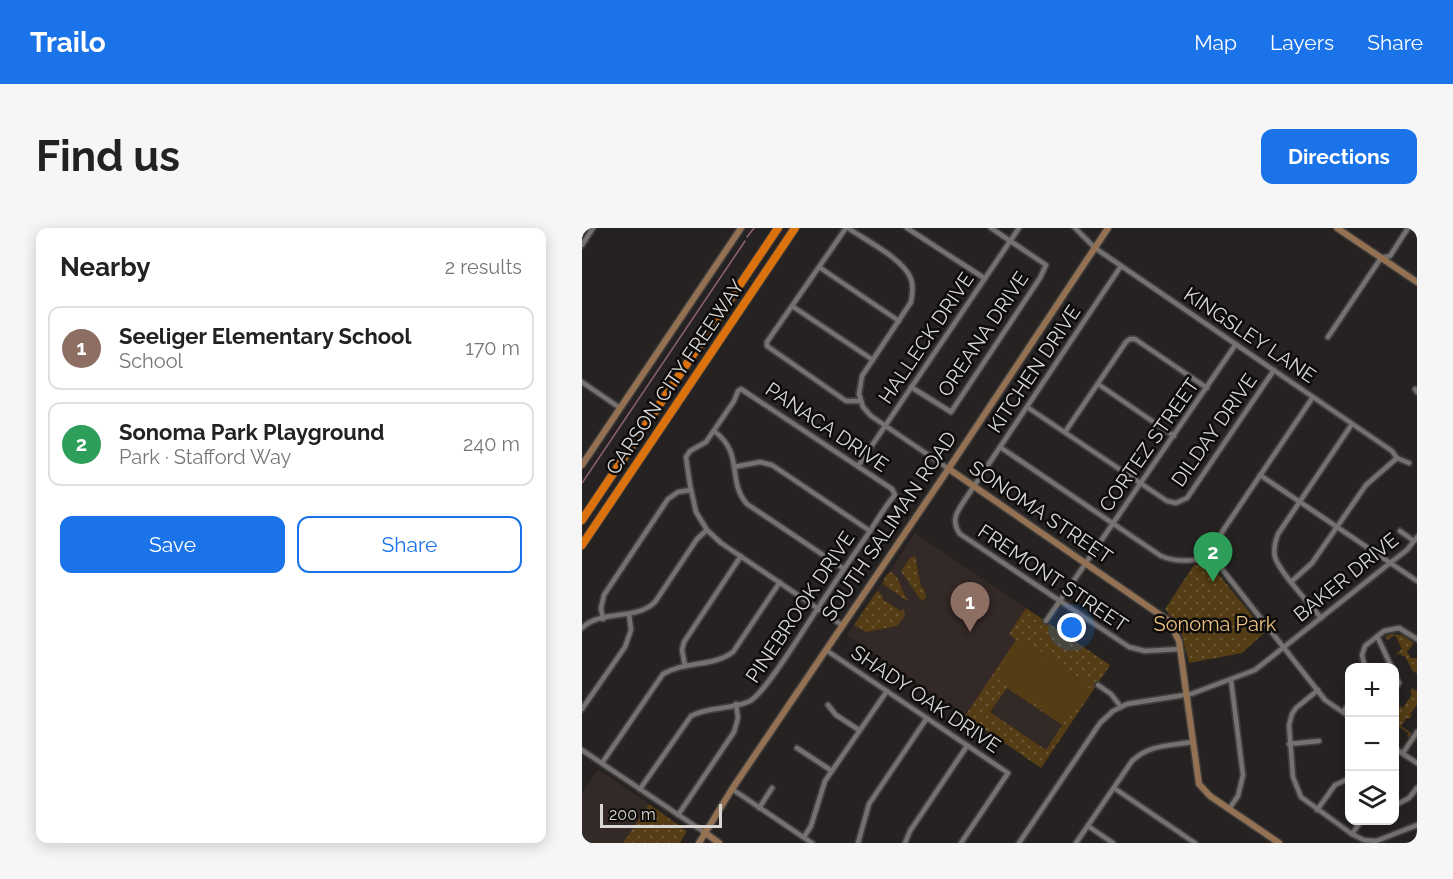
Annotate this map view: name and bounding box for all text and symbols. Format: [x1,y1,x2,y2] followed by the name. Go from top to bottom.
[30,26,106,59] text: Trailo
[1194,30,1237,55] text: Map
[1270,30,1334,55] text: Layers
[1367,30,1423,55] text: Share
[1261,129,1417,184] button: Directions
[36,132,180,181] text: Find us
[60,252,150,282] text: Nearby
[445,255,522,279] text: 2 results
[932,267,1034,401] street label: OREANA DRIVE
[873,268,979,408] street label: HALLECK DRIVE
[601,275,749,479] street label: CARSON CITY FREEWAY
[1180,282,1320,388] street label: KINGSLEY LANE
[982,301,1086,437] street label: KITCHEN DRIVE
[119,323,411,349] text: Seeliger Elementary School
[77,336,86,360] text: 1
[465,336,520,360] text: 170 m
[119,349,183,373] text: School
[1166,369,1262,491] street label: DILDAY DRIVE
[1094,374,1204,516] street label: CORTEZ STREET
[761,377,893,477] street label: PANACA DRIVE
[119,419,384,445] text: Sonoma Park Playground
[817,427,961,625] street label: SOUTH SALIMAN ROAD
[76,432,87,456] text: 2
[463,432,520,456] text: 240 m
[119,445,291,469] text: Park · Stafford Way
[965,455,1117,569] street label: SONOMA STREET
[60,516,285,573] button: Save
[297,516,522,573] button: Share
[973,519,1133,637] street label: FREMONT STREET
[740,527,860,687] street label: PINEBROOK DRIVE
[1289,527,1403,627] street label: BAKER DRIVE
[1194,532,1232,582] pin: 2
[950,582,990,632] pin: 1
[1154,612,1277,636] park label: Sonoma Park
[1057,613,1086,642] your location
[847,640,1005,758] street label: SHADY OAK DRIVE
[1345,663,1399,825] map controls
[1345,663,1399,717] button: +
[1345,717,1399,771] button: −
[1345,771,1399,825] button: layers
[600,801,722,828] scale bar
[609,805,656,824] text: 200 m

